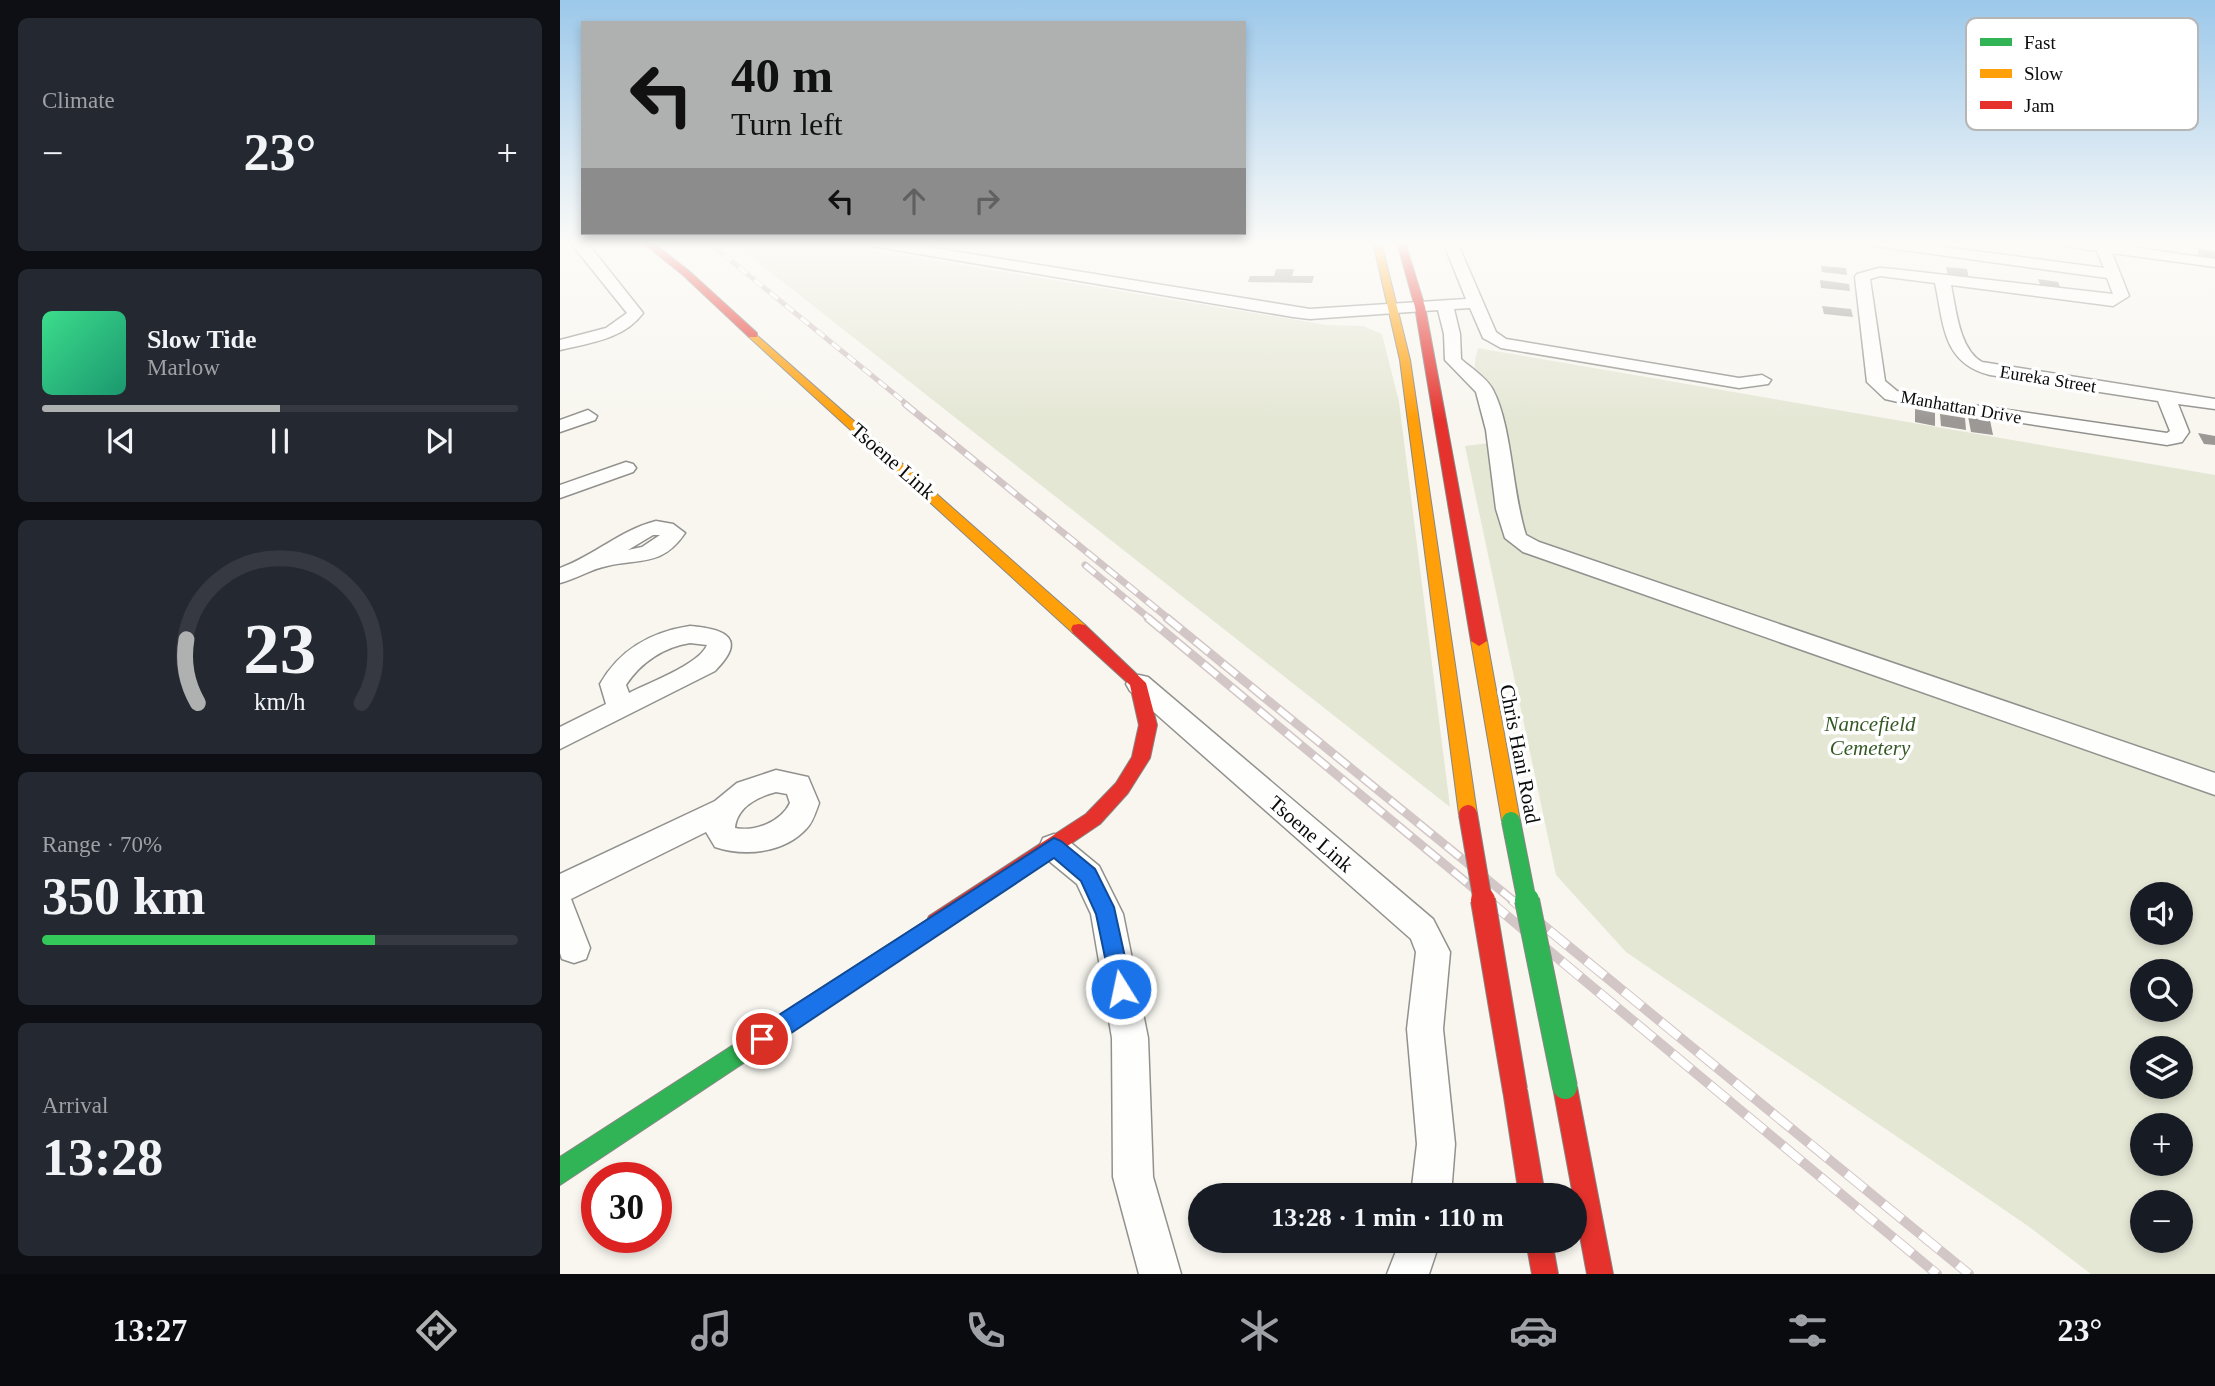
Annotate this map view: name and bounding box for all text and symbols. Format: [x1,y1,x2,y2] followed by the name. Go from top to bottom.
[1966,18,2198,130] legend
[2024,32,2056,53] text: Fast
[731,48,833,103] text: 40 m
[616,49,707,140] icon: left
[2024,63,2063,84] text: Slow
[42,88,115,113] text: Climate
[2024,95,2055,116] text: Jam
[731,106,843,142] text: Turn left
[244,124,316,181] text: 23°
[42,132,63,174] text: −
[497,132,518,174] text: +
[822,182,860,220] icon: left
[895,182,933,220] icon: ahead
[968,182,1006,220] icon: right
[147,325,257,354] text: Slow Tide
[147,355,220,380] text: Marlow
[1998,362,2098,396] street label: Eureka Street
[1899,387,2023,427] street label: Manhattan Drive
[846,418,941,505] street label: Tsoene Link
[102,422,140,460] icon: previous
[261,422,299,460] icon: pause
[420,422,458,460] icon: next
[244,608,316,689] text: 23
[1495,682,1545,826] street label: Chris Hani Road
[254,688,306,715] text: km/h
[1824,712,1916,760] park label: Nancefield Cemetery
[1264,791,1359,878] street label: Tsoene Link
[42,832,162,857] text: Range · 70%
[42,868,205,925] text: 350 km
[2130,882,2193,1253] map controls
[2130,882,2193,945] button: sound
[1084,952,1158,1026] position arrow
[2130,959,2193,1022] button: search
[732,1009,792,1069] pin
[743,1020,781,1058] icon: arrive
[2130,1036,2193,1099] button: layers
[42,1093,108,1118] text: Arrival
[2130,1113,2193,1176] button: +
[42,1129,163,1186] text: 13:28
[581,1162,672,1253] speed limit sign: 30
[2130,1190,2193,1253] button: −
[1271,1203,1504,1232] text: 13:28 · 1 min · 110 m
[412,1306,461,1355] icon: directions
[687,1306,736,1355] icon: music
[961,1306,1010,1355] icon: phone
[1235,1306,1284,1355] icon: climate
[1509,1306,1558,1355] icon: car
[1783,1306,1832,1355] icon: filters
[113,1312,187,1348] text: 13:27
[2058,1312,2102,1348] text: 23°

